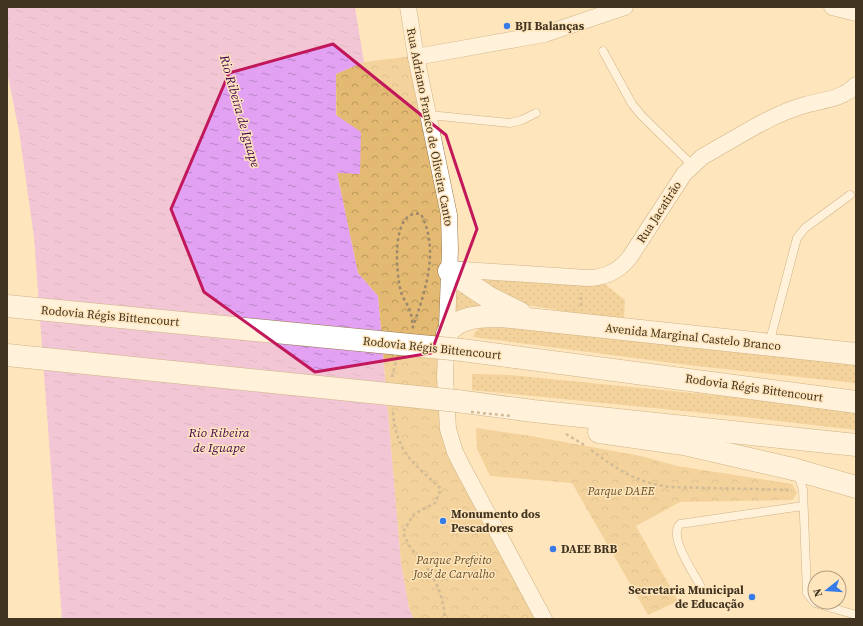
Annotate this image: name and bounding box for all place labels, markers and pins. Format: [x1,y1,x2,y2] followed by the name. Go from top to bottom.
[515,18,585,34] place label: BJI Balanças
[502,21,512,31] marker: BJI Balanças
[451,506,541,536] place label: Monumento dos Pescadores
[438,516,448,526] marker: Monumento dos Pescadores
[561,541,617,557] place label: DAEE BRB
[548,544,558,554] marker: DAEE BRB
[628,582,744,612] place label: Secretaria Municipal de Educação
[747,592,757,602] marker: Secretaria Municipal de Educação

